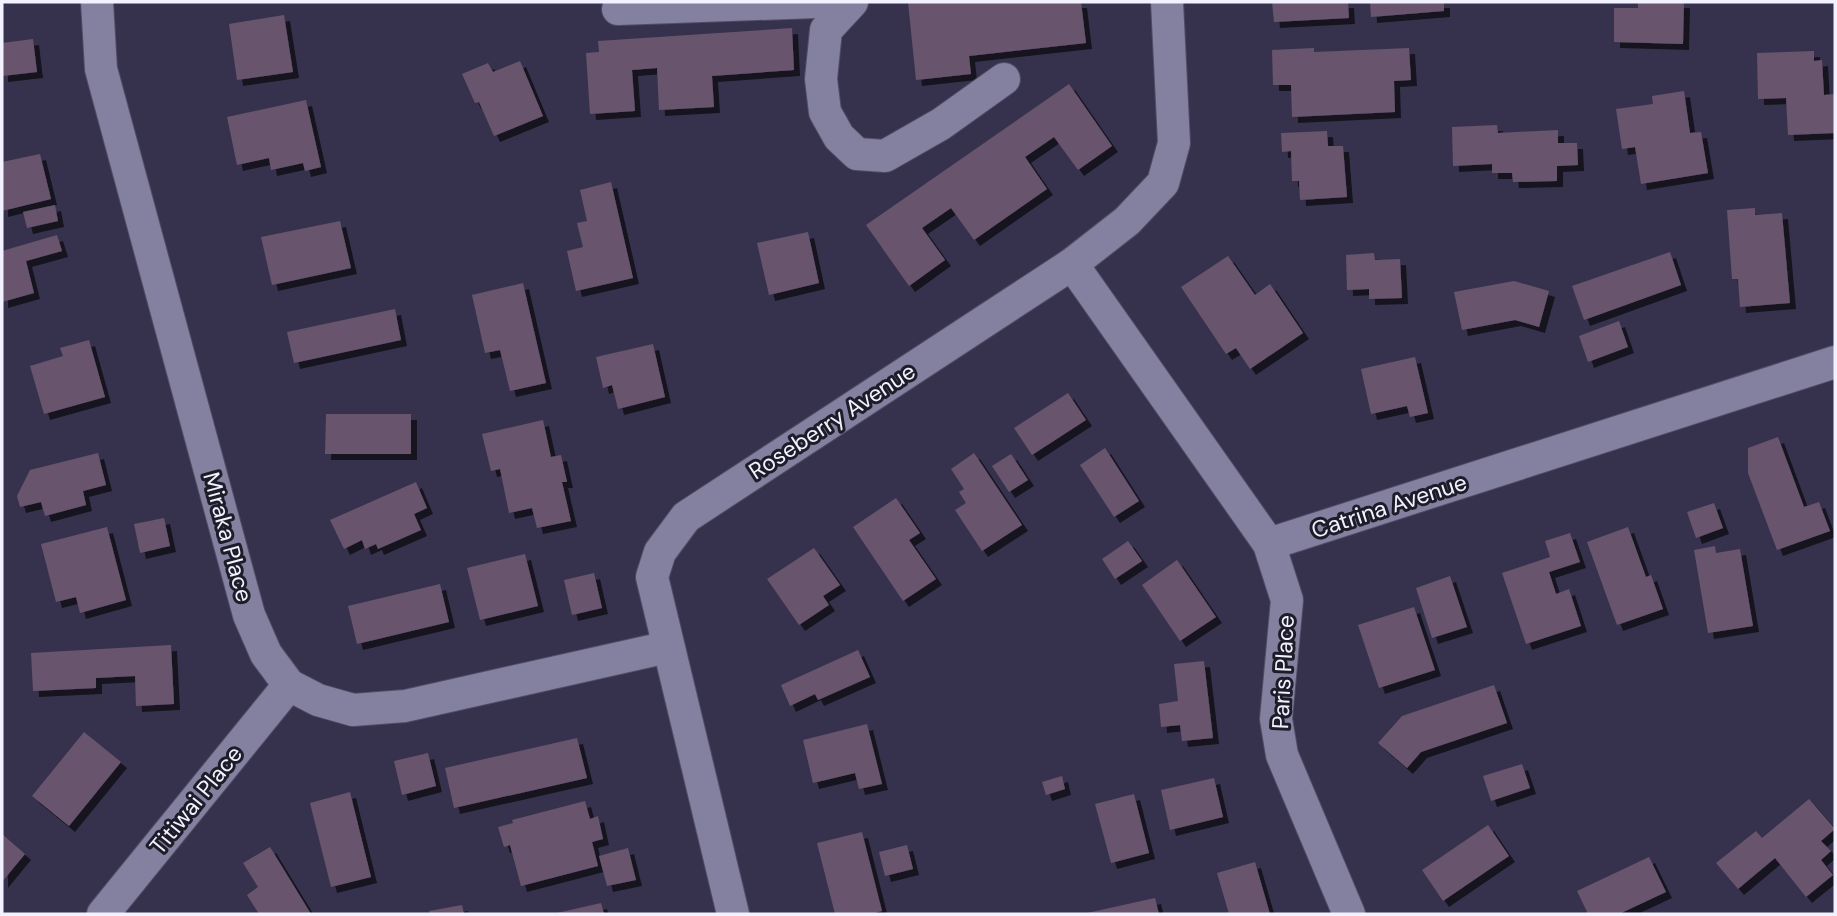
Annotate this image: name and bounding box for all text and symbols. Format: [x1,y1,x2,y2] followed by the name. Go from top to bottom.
[743,356,921,486] street label: Roseberry Avenue
[1307,467,1471,545] street label: Catrina Avenue
[196,469,260,605] street label: Miraka Place
[1265,614,1301,730] street label: Paris Place
[143,739,249,861] street label: Titiwai Place

